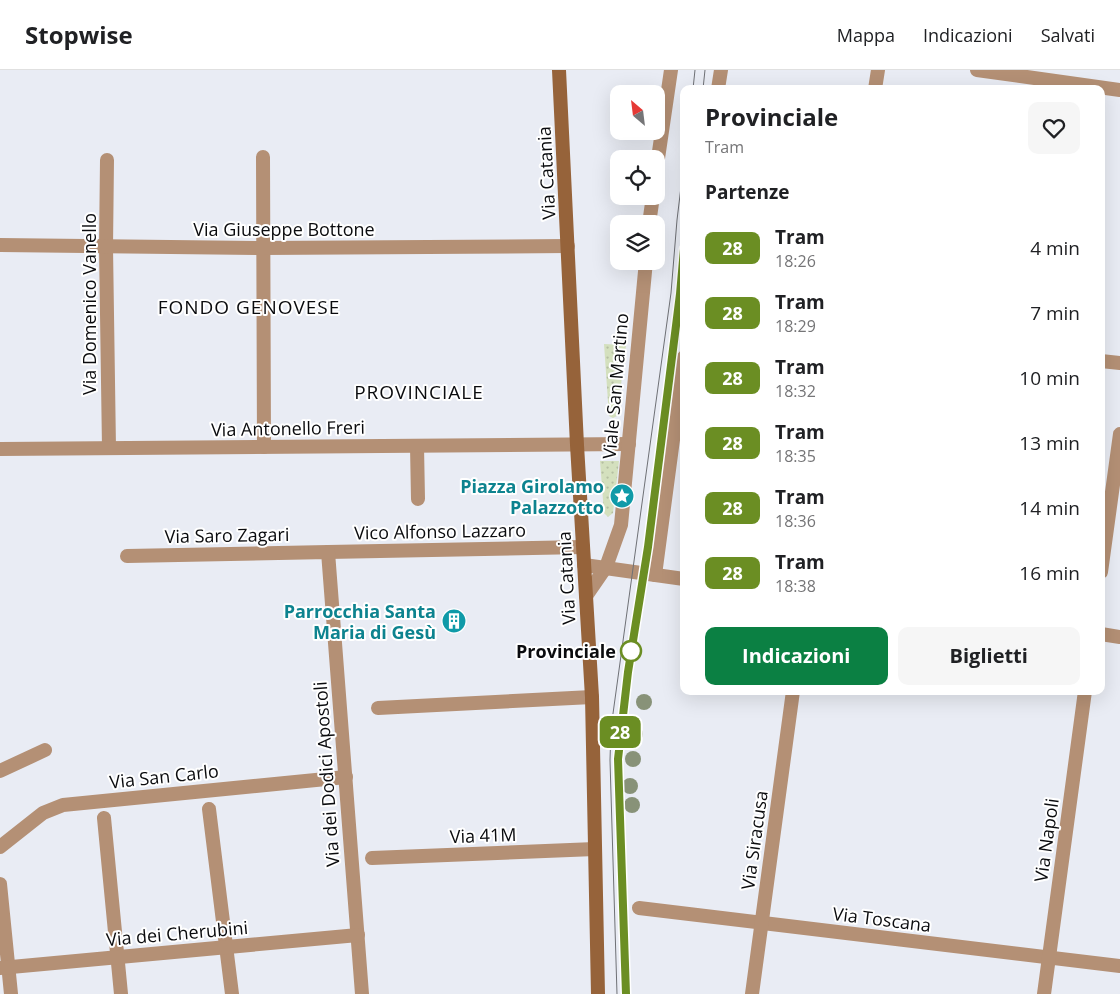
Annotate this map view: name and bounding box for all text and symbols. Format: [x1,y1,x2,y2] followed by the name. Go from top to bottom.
[25,18,133,51] text: Stopwise
[837,23,895,47] text: Mappa
[923,23,1013,47] text: Indicazioni
[1041,23,1095,47] text: Salvati
[610,85,665,140] north arrow
[610,85,665,270] map controls
[705,100,838,133] text: Provinciale
[1028,102,1080,154] button: heart
[532,126,560,220] street label: Via Catania
[705,136,744,158] text: Tram
[610,150,665,205] button: locate
[705,179,790,205] text: Partenze
[77,213,101,395] street label: Via Domenico Vanello
[610,215,665,270] button: layers
[193,217,375,241] street label: Via Giuseppe Bottone
[775,224,825,250] text: Tram
[1030,235,1080,261] text: 4 min
[722,236,743,260] text: 28
[775,250,816,272] text: 18:26
[775,289,825,315] text: Tram
[158,294,340,320] district label: FONDO GENOVESE
[1030,300,1080,326] text: 7 min
[722,301,743,325] text: 28
[597,312,633,460] street label: Viale San Martino
[775,315,816,337] text: 18:29
[775,354,825,380] text: Tram
[1019,365,1080,391] text: 10 min
[722,366,743,390] text: 28
[354,379,484,405] district label: PROVINCIALE
[775,380,816,402] text: 18:32
[211,415,365,441] street label: Via Antonello Freri
[775,419,825,445] text: Tram
[1019,430,1080,456] text: 13 min
[722,431,743,455] text: 28
[775,445,816,467] text: 18:35
[460,474,604,519] place label: Piazza Girolamo Palazzotto
[609,483,635,509] place icon: Piazza Girolamo Palazzotto
[775,484,825,510] text: Tram
[1019,495,1080,521] text: 14 min
[722,496,743,520] text: 28
[775,510,816,532] text: 18:36
[354,518,526,544] street label: Vico Alfonso Lazzaro
[164,522,290,548] street label: Via Saro Zagari
[552,531,580,625] street label: Via Catania
[775,549,825,575] text: Tram
[1019,560,1080,586] text: 16 min
[722,561,743,585] text: 28
[775,575,816,597] text: 18:38
[284,599,436,644] place label: Parrocchia Santa Maria di Gesù
[441,608,467,634] building icon: Parrocchia Santa Maria di Gesù
[705,627,888,685] button: Indicazioni
[898,627,1080,685] button: Biglietti
[516,639,616,663] place label: Provinciale
[620,640,642,662] marker: Provinciale
[308,681,344,867] street label: Via dei Dodici Apostoli
[598,716,642,748] line badge: 28
[610,720,630,744] text: 28
[108,758,220,794] street label: Via San Carlo
[735,789,773,891] street label: Via Siracusa
[1028,797,1064,883] street label: Via Napoli
[449,822,517,848] street label: Via 41M
[831,901,933,937] street label: Via Toscana
[105,915,249,951] street label: Via dei Cherubini

